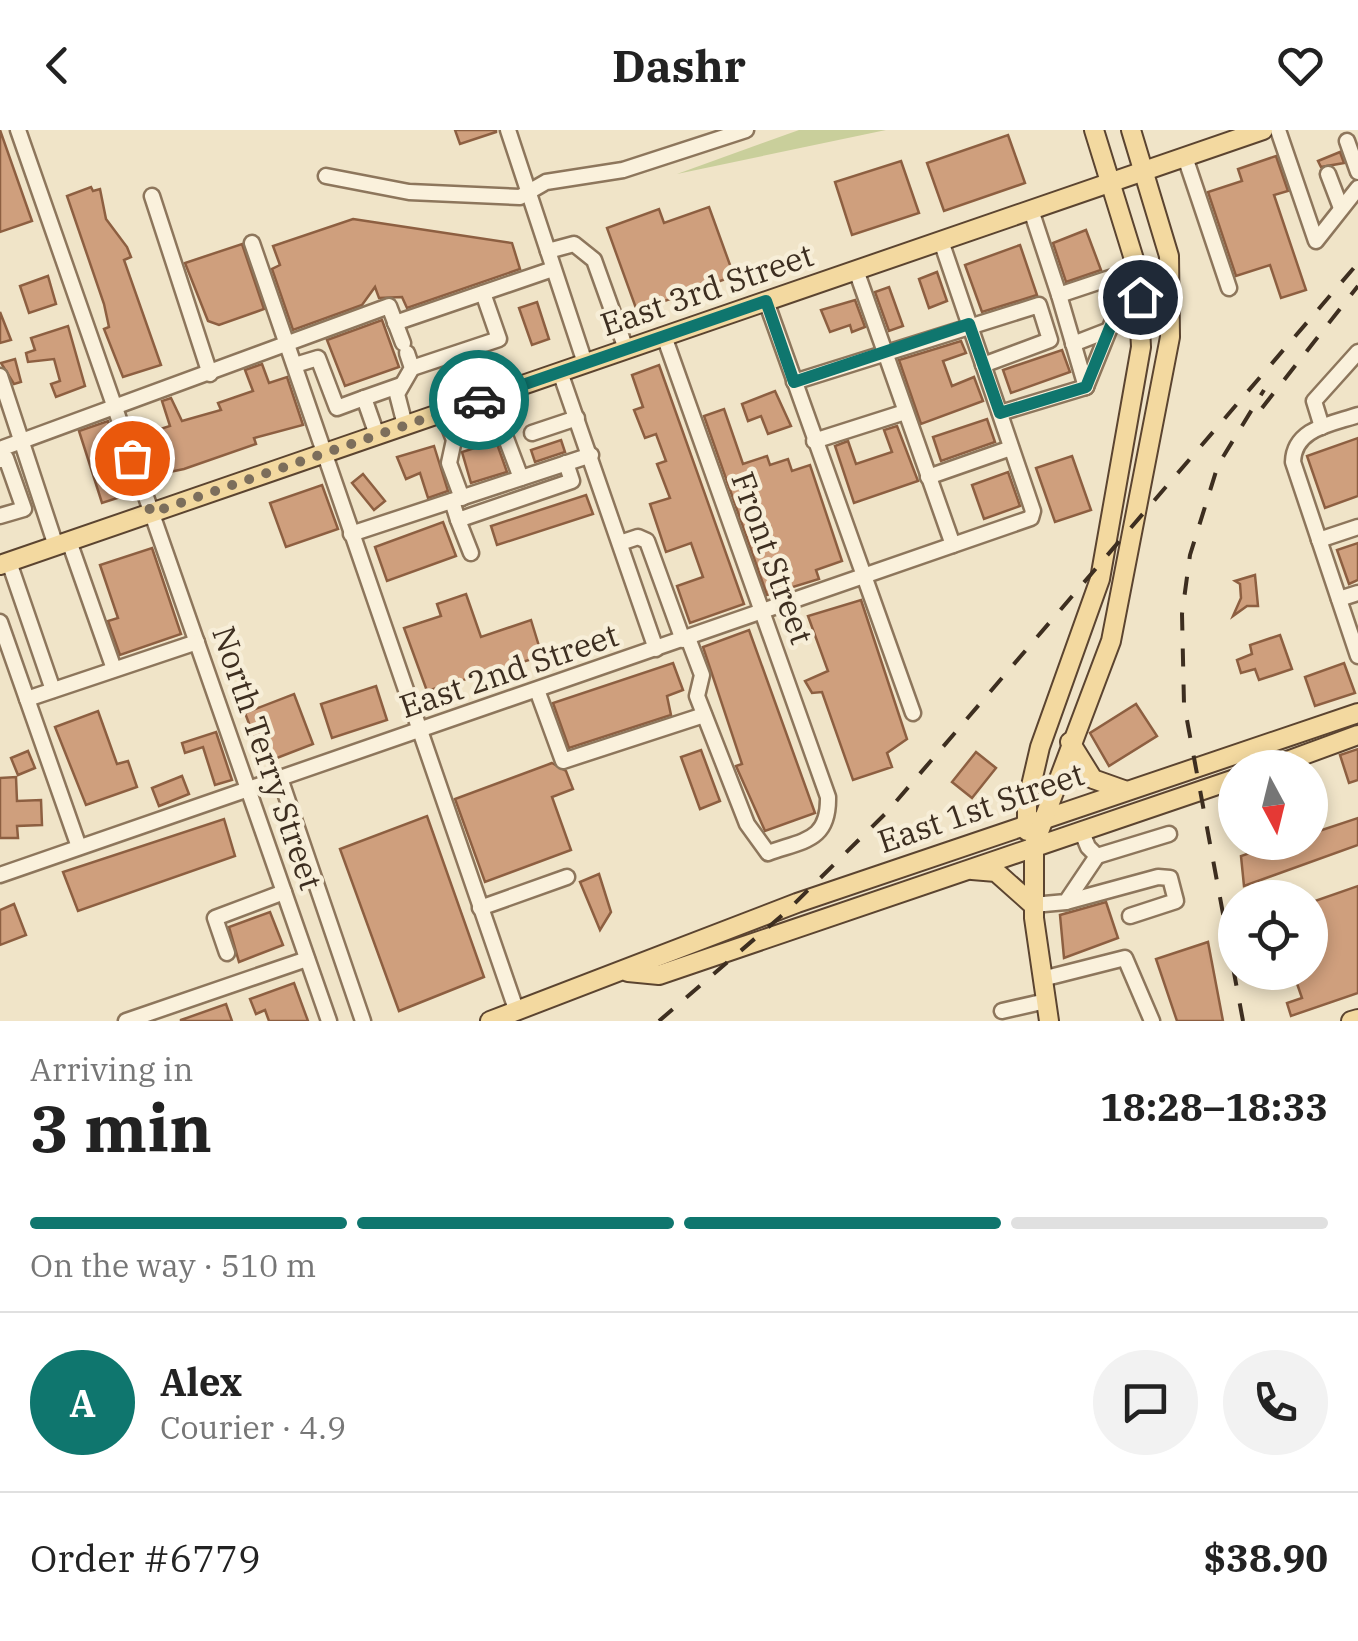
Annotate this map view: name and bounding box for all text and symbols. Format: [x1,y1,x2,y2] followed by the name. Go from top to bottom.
[612,36,746,94] text: Dashr
[30,38,85,93] icon: back
[1273,38,1328,93] icon: heart
[595,233,819,345] street label: East 3rd Street
[1098,255,1183,340] pin
[1113,270,1168,325] icon: home
[429,350,529,450] courier
[452,373,507,428] icon: car
[90,416,175,501] pin
[105,431,160,486] icon: bag
[722,466,824,650] street label: Front Street
[394,613,624,727] street label: East 2nd Street
[203,620,333,895] street label: North Terry Street
[1218,750,1328,860] north arrow
[1218,750,1328,990] map controls
[872,752,1089,862] street label: East 1st Street
[1218,880,1328,990] button: locate
[30,1048,193,1090] text: Arriving in
[1100,1082,1328,1131] text: 18:28–18:33
[30,1085,212,1170] text: 3 min
[30,1244,316,1286] text: On the way · 510 m
[1093,1350,1198,1455] button: chat
[1223,1350,1328,1455] button: phone
[160,1357,242,1406] text: Alex
[69,1378,96,1427] text: A
[160,1406,346,1448] text: Courier · 4.9
[30,1533,261,1582] text: Order #6779
[1203,1533,1328,1582] text: $38.90

